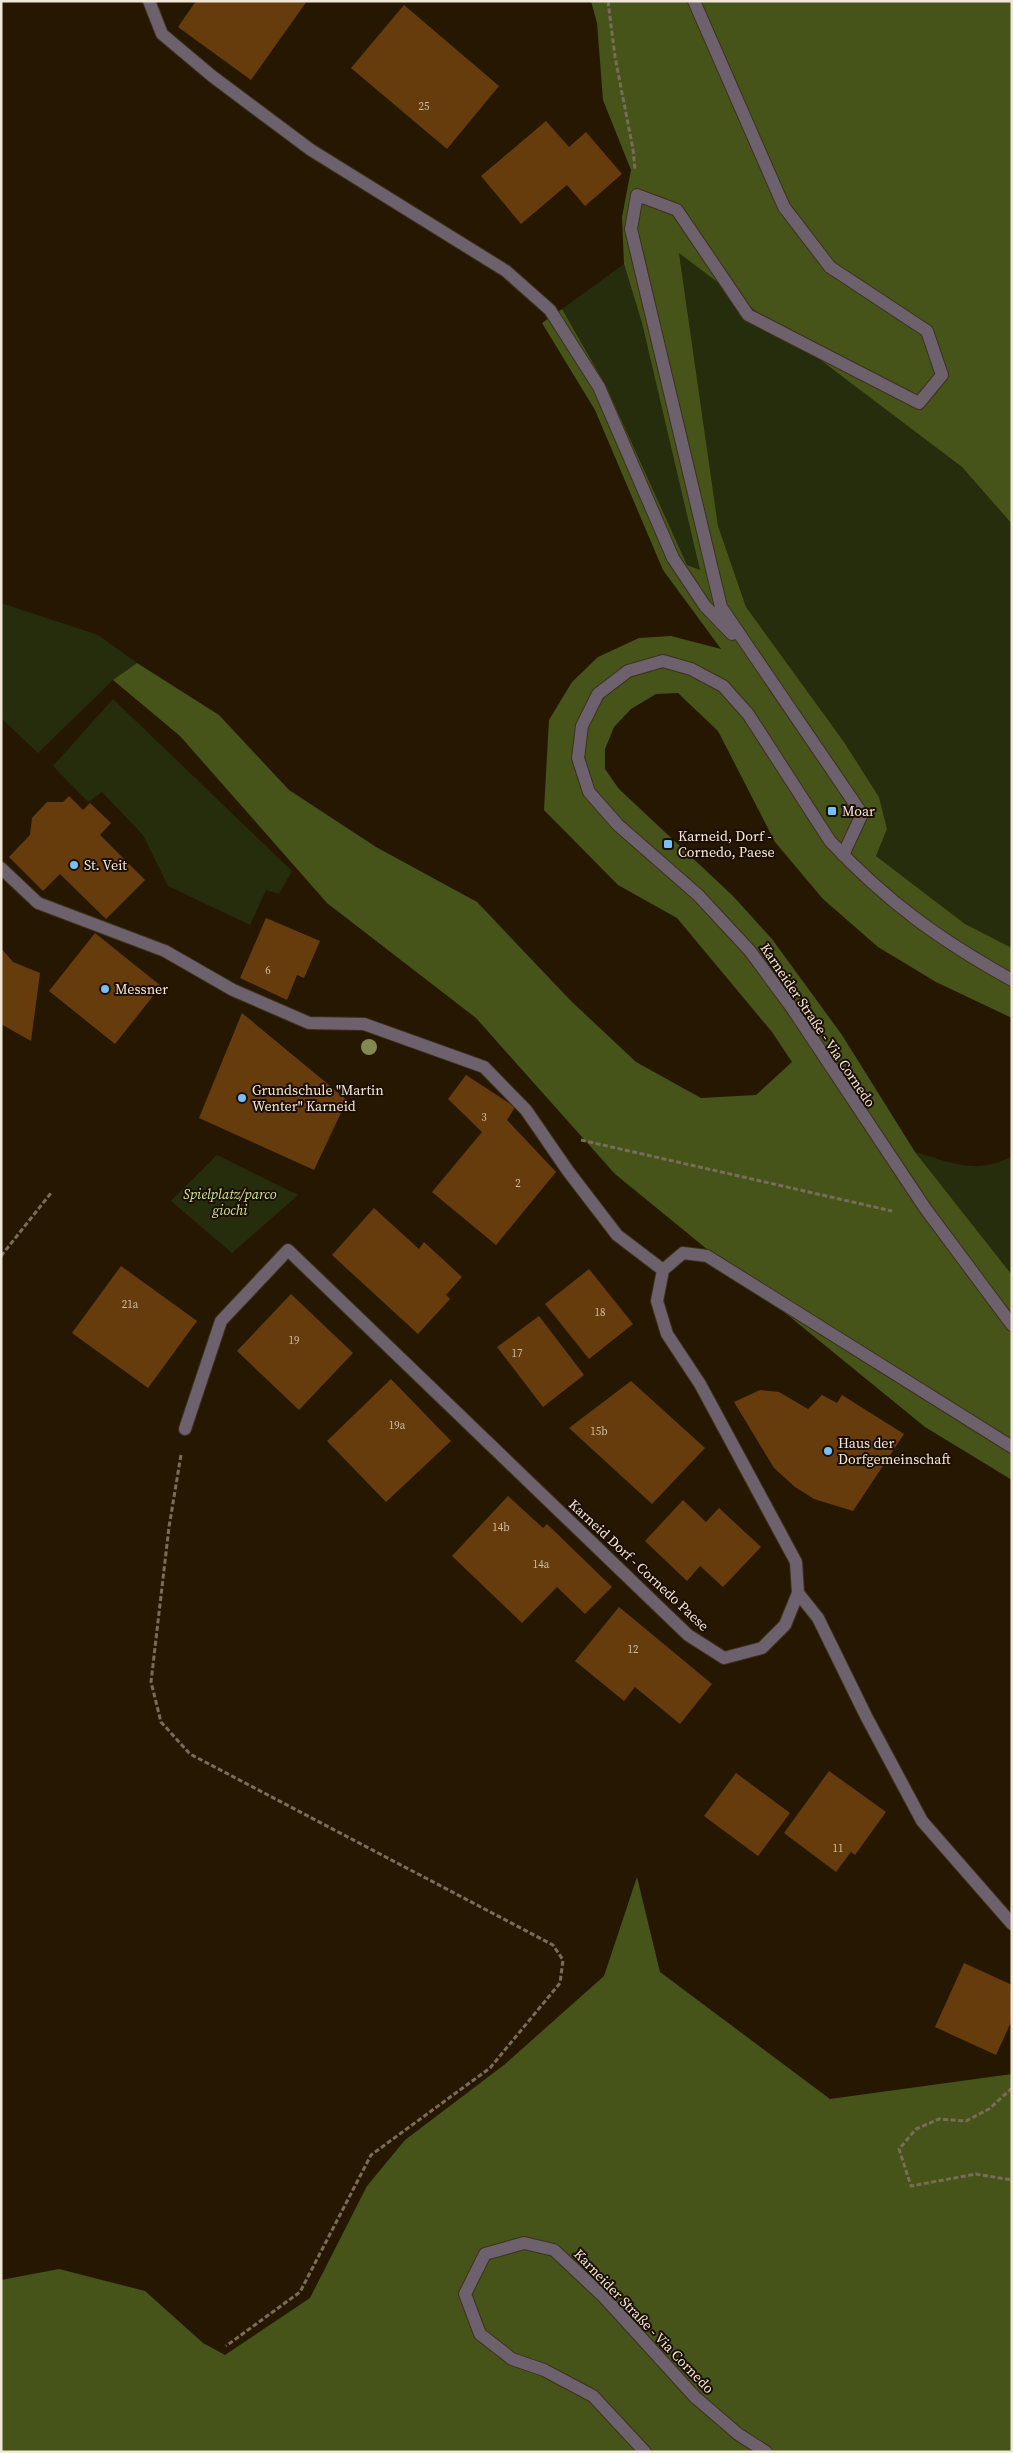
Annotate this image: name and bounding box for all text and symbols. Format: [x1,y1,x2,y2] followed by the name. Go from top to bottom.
[419,99,430,114] house number: 25
[842,801,875,821] place label: Moar
[826,805,838,817] marker: Moar
[678,826,775,862] place label: Karneid, Dorf - Cornedo, Paese
[662,838,674,850] marker: Karneid, Dorf - Cornedo, Paese
[84,855,127,875] place label: St. Veit
[68,859,80,871] marker: St. Veit
[756,939,881,1111] street label: Karneider Straße - Via Cornedo
[265,963,271,978] house number: 6
[115,979,168,999] place label: Messner
[99,983,111,995] marker: Messner
[252,1080,384,1116] place label: Grundschule "Martin Wenter" Karneid
[236,1092,248,1104] marker: Grundschule "Martin Wenter" Karneid
[481,1110,487,1125] house number: 3
[515,1176,521,1191] house number: 2
[183,1184,277,1220] park label: Spielplatz/parco giochi
[122,1297,139,1312] house number: 21a
[595,1305,606,1320] house number: 18
[289,1333,300,1348] house number: 19
[512,1346,523,1361] house number: 17
[389,1418,406,1433] house number: 19a
[590,1424,608,1439] house number: 15b
[838,1433,950,1469] place label: Haus der Dorfgemeinschaft
[822,1445,834,1457] marker: Haus der Dorfgemeinschaft
[564,1495,714,1635] street label: Karneid Dorf - Cornedo Paese
[492,1520,510,1535] house number: 14b
[533,1557,550,1572] house number: 14a
[628,1642,639,1657] house number: 12
[833,1841,844,1856] house number: 11
[569,2244,719,2398] street label: Karneider Straße - Via Cornedo

